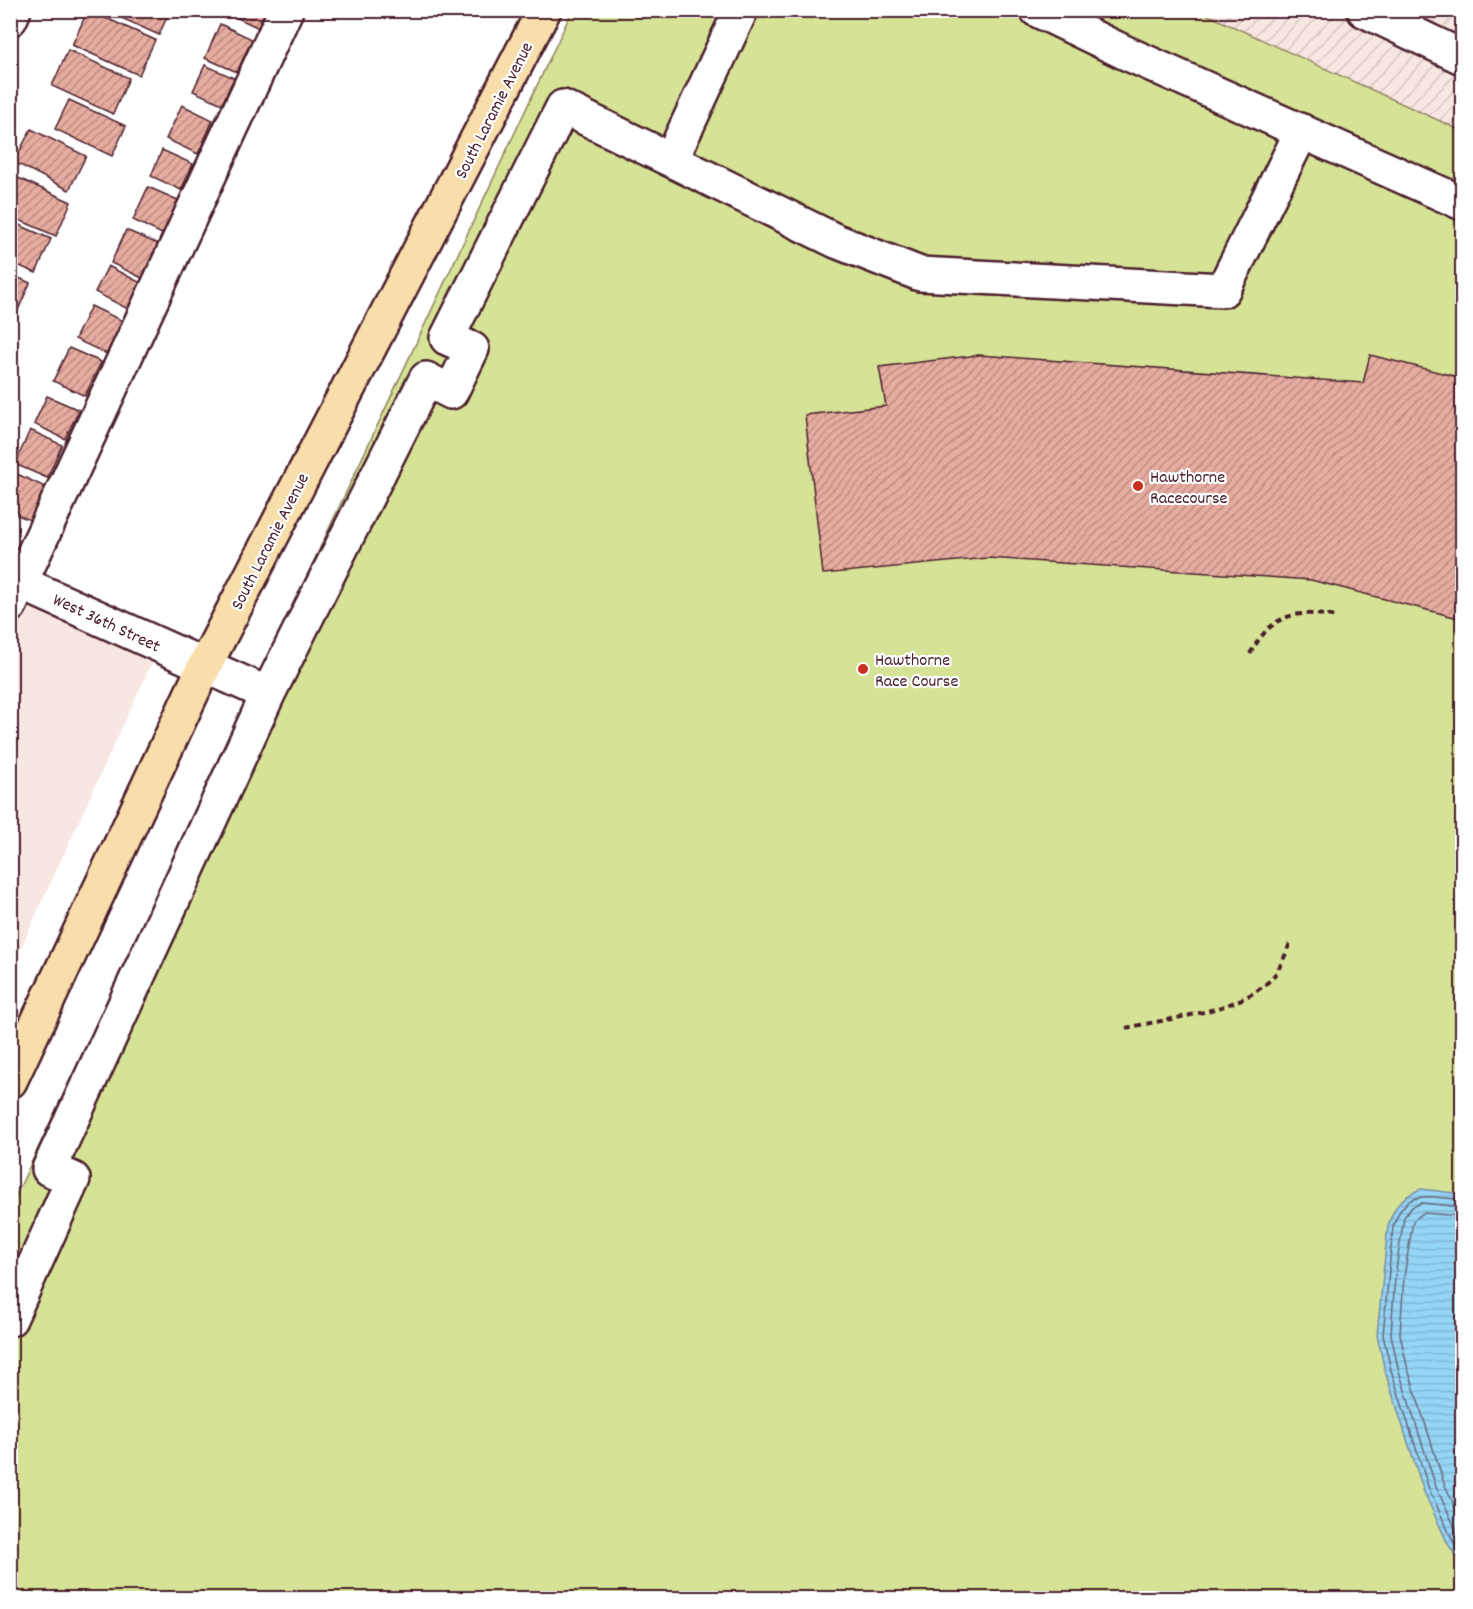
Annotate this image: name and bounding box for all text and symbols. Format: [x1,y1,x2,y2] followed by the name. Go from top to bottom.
[450,38,541,184] street label: South Laramie Avenue
[1150,466,1228,512] place label: Hawthorne Racecourse
[226,469,317,615] street label: South Laramie Avenue
[1131,479,1145,493] marker: Hawthorne Racecourse
[48,588,164,660] street label: West 36th Street
[875,649,958,695] place label: Hawthorne Race Course
[856,662,870,676] marker: Hawthorne Race Course

